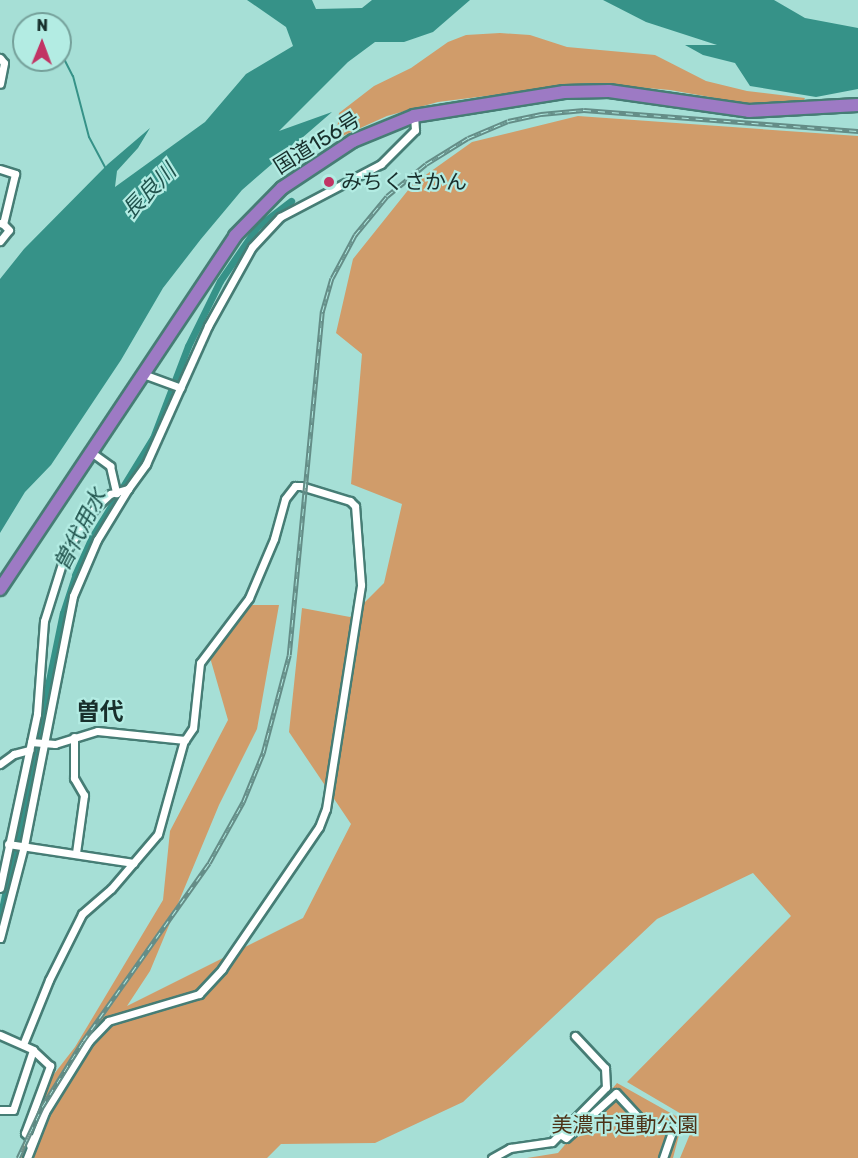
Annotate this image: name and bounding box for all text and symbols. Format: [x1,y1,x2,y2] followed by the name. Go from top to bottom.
[12,12,72,72] north arrow
[36,16,48,35] text: N
[269,107,365,179] street label: 国道156号
[117,158,181,224] water label: 長良川
[341,169,467,195] place label: みちくさかん
[322,175,336,189] marker: みちくさかん
[48,485,112,575] water label: 曽代用水
[76,699,124,727] district label: 曽代
[552,1112,698,1138] park label: 美濃市運動公園

